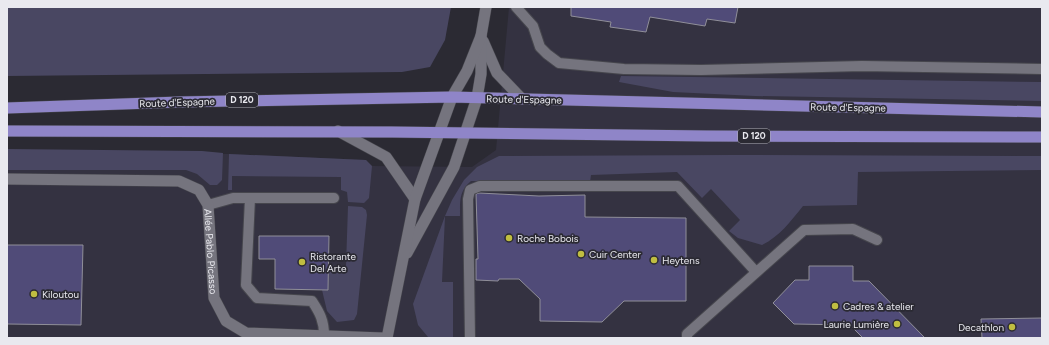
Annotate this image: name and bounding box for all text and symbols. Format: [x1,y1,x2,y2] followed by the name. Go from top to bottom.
[486,92,562,107] street label: Route d'Espagne
[226,93,258,107] road number: D 120
[139,95,216,110] street label: Route d'Espagne
[810,100,886,115] street label: Route d'Espagne
[738,129,770,143] road number: D 120
[201,208,220,295] street label: Allée Pablo Picasso
[517,232,579,245] place label: Roche Bobois
[504,233,514,243] marker: Roche Bobois
[589,248,641,261] place label: Cuir Center
[576,249,586,259] marker: Cuir Center
[310,250,357,275] place label: Ristorante Del Arte
[662,254,700,267] place label: Heytens
[649,255,659,265] marker: Heytens
[297,257,307,267] marker: Ristorante Del Arte
[42,288,79,301] place label: Kiloutou
[29,289,39,299] marker: Kiloutou
[843,300,914,313] place label: Cadres & atelier
[830,301,840,311] marker: Cadres & atelier
[824,318,890,331] place label: Laurie Lumière
[892,319,902,329] marker: Laurie Lumière
[958,321,1004,334] place label: Decathlon
[1007,322,1017,332] marker: Decathlon

